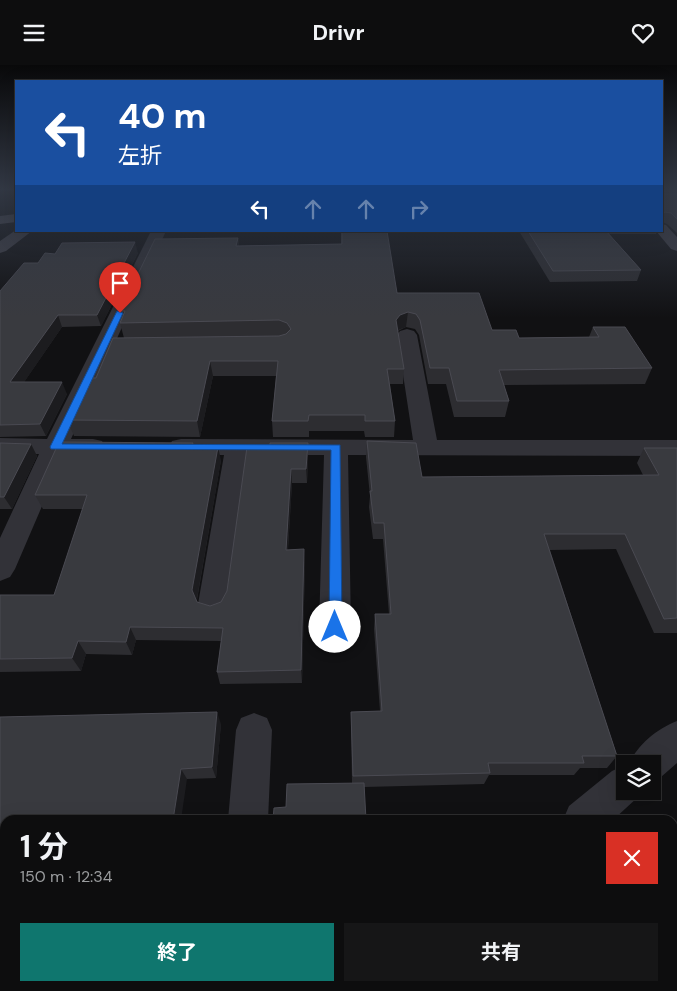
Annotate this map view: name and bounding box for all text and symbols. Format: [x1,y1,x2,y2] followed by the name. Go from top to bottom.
[312,18,365,47] text: Drivr
[20,19,48,47] icon: menu
[629,19,657,47] icon: heart
[118,93,207,139] text: 40 m
[35,100,100,165] icon: left
[118,141,162,170] text: 左折
[246,195,274,223] icon: left
[299,195,327,223] icon: ahead
[352,195,380,223] icon: ahead
[405,195,433,223] icon: right
[99,262,141,313] pin
[106,269,134,297] icon: arrive
[308,600,360,652] position arrow
[616,755,661,800] map controls
[616,755,661,800] button: layers
[20,827,68,866] text: 1 分
[606,832,658,884] button: close
[20,866,113,887] text: 150 m · 12:34
[20,923,334,981] button: 終了
[344,923,658,981] button: 共有

